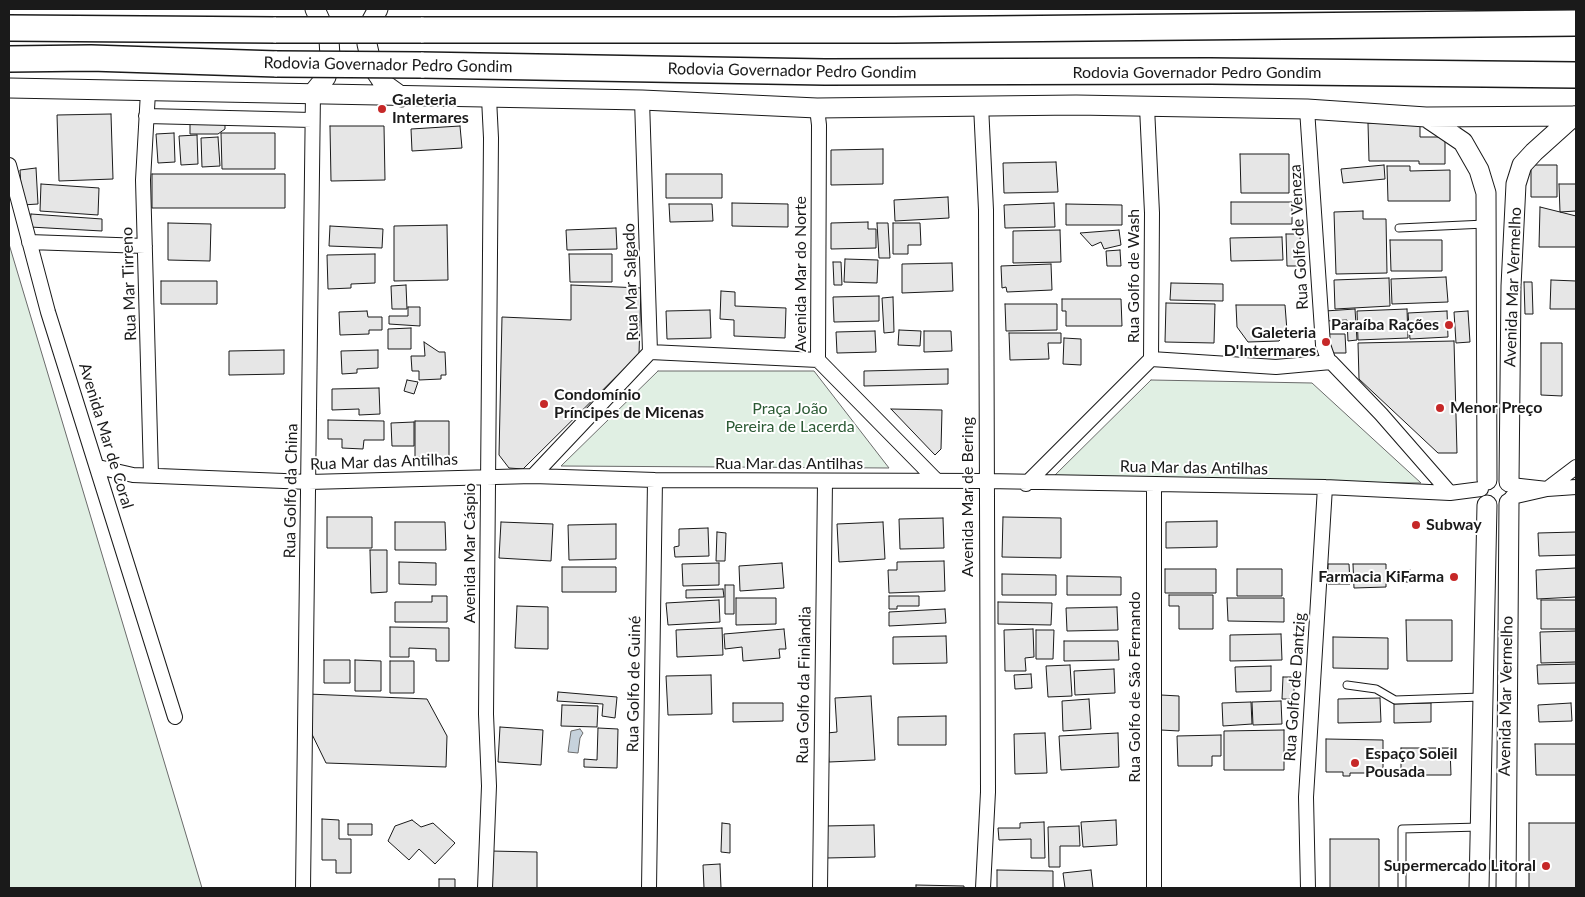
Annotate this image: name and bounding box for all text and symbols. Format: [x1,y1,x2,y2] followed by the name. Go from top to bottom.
[263,53,513,77] street label: Rodovia Governador Pedro Gondim
[667,59,917,83] street label: Rodovia Governador Pedro Gondim
[1073,63,1321,83] street label: Rodovia Governador Pedro Gondim
[392,90,469,128] place label: Galeteria Intermares
[376,103,388,115] marker: Galeteria Intermares
[1286,164,1312,310] street label: Rua Golfo de Veneza
[791,196,811,352] street label: Avenida Mar do Norte
[1501,207,1525,367] street label: Avenida Mar Vermelho
[1124,209,1144,343] street label: Rua Golfo de Wash
[619,223,643,341] street label: Rua Mar Salgado
[117,227,141,341] street label: Rua Mar Tirreno
[1331,315,1439,335] place label: Paraíba Rações
[1443,319,1455,331] marker: Paraíba Rações
[1224,323,1316,361] place label: Galeteria D'Intermares
[1320,336,1332,348] marker: Galeteria D'Intermares
[75,361,137,511] street label: Avenida Mar de Coral
[554,385,704,423] place label: Condomínio Príncipes de Micenas
[538,398,550,410] marker: Condomínio Príncipes de Micenas
[1450,398,1542,418] place label: Menor Preço
[725,399,855,437] park label: Praça João Pereira de Lacerda
[1434,402,1446,414] marker: Menor Preço
[958,417,978,577] street label: Avenida Mar de Bering
[280,423,302,559] street label: Rua Golfo da China
[310,450,458,474] street label: Rua Mar das Antilhas
[715,454,863,474] street label: Rua Mar das Antilhas
[1120,457,1268,479] street label: Rua Mar das Antilhas
[460,483,480,623] street label: Avenida Mar Cáspio
[1426,515,1482,535] place label: Subway
[1410,519,1422,531] marker: Subway
[1318,567,1444,587] place label: Farmacia KiFarma
[1448,571,1460,583] marker: Farmacia KiFarma
[1125,591,1145,783] street label: Rua Golfo de São Fernando
[793,606,815,764] street label: Rua Golfo da Finlândia
[1280,612,1310,762] street label: Rua Golfo de Dantzig
[623,615,645,753] street label: Rua Golfo de Guiné
[1495,616,1517,776] street label: Avenida Mar Vermelho
[1365,744,1457,782] place label: Espaço Soleil Pousada
[1349,757,1361,769] marker: Espaço Soleil Pousada
[1384,856,1536,876] place label: Supermercado Litoral
[1540,860,1552,872] marker: Supermercado Litoral

